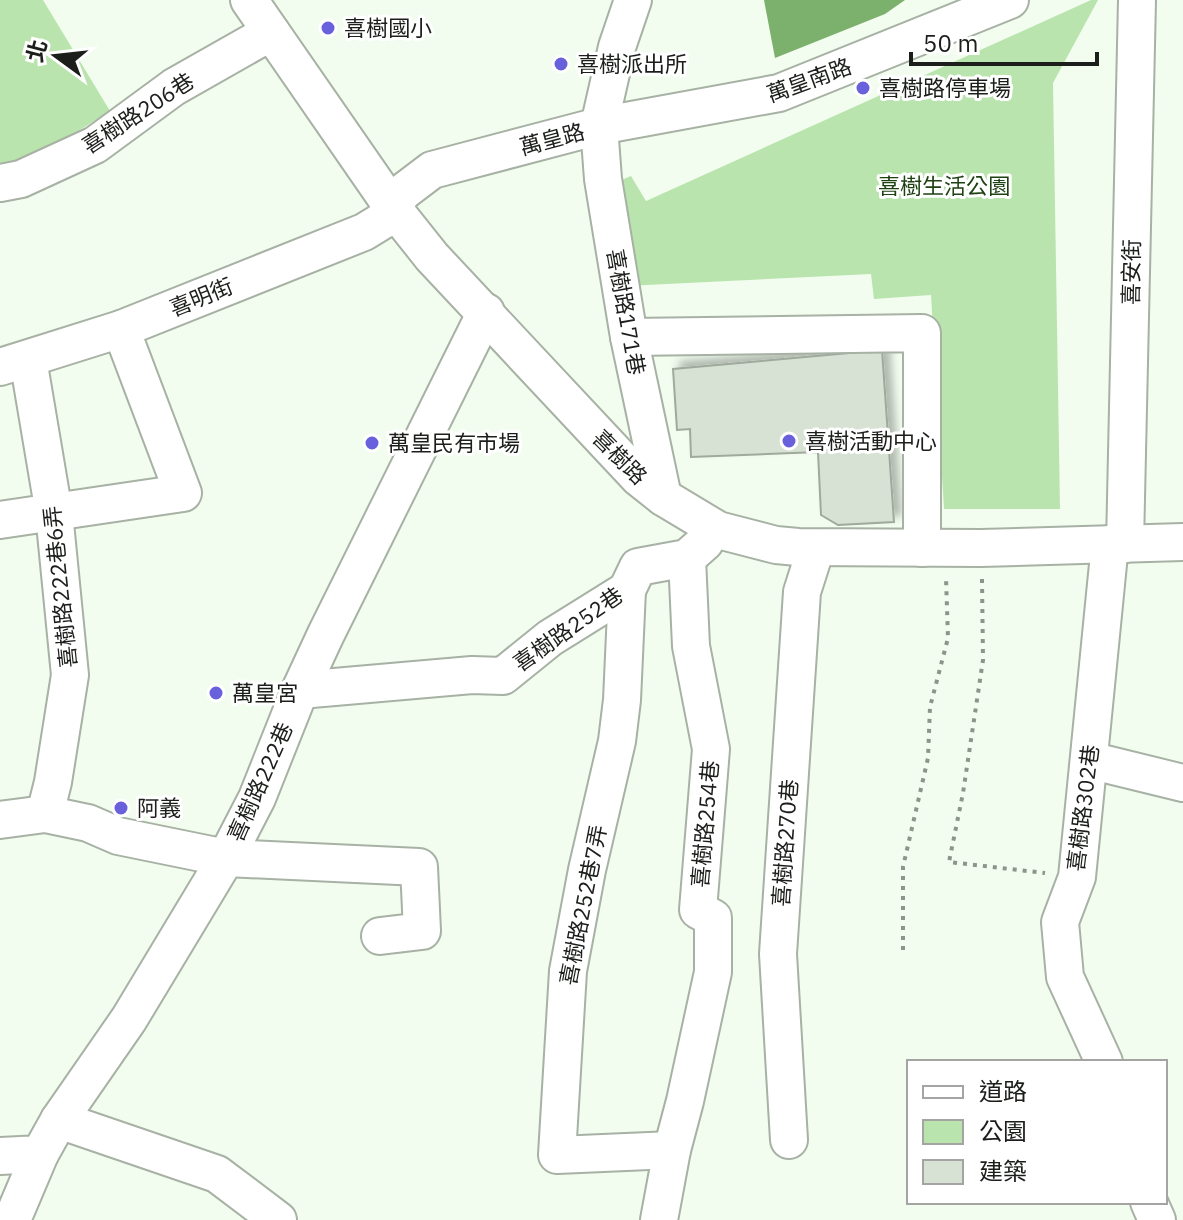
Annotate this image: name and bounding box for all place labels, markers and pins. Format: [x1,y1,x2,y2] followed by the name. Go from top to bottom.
[344,13,432,42] place label: 喜樹國小
[319,19,337,37] marker: 喜樹國小
[577,49,687,78] place label: 喜樹派出所
[552,55,570,73] marker: 喜樹派出所
[879,73,1011,102] place label: 喜樹路停車場
[854,79,872,97] marker: 喜樹路停車場
[805,426,937,455] place label: 喜樹活動中心
[388,428,520,457] place label: 萬皇民有市場
[780,432,798,450] marker: 喜樹活動中心
[363,434,381,452] marker: 萬皇民有市場
[232,678,298,707] place label: 萬皇宮
[207,684,225,702] marker: 萬皇宮
[137,793,181,822] place label: 阿義
[112,799,130,817] marker: 阿義

